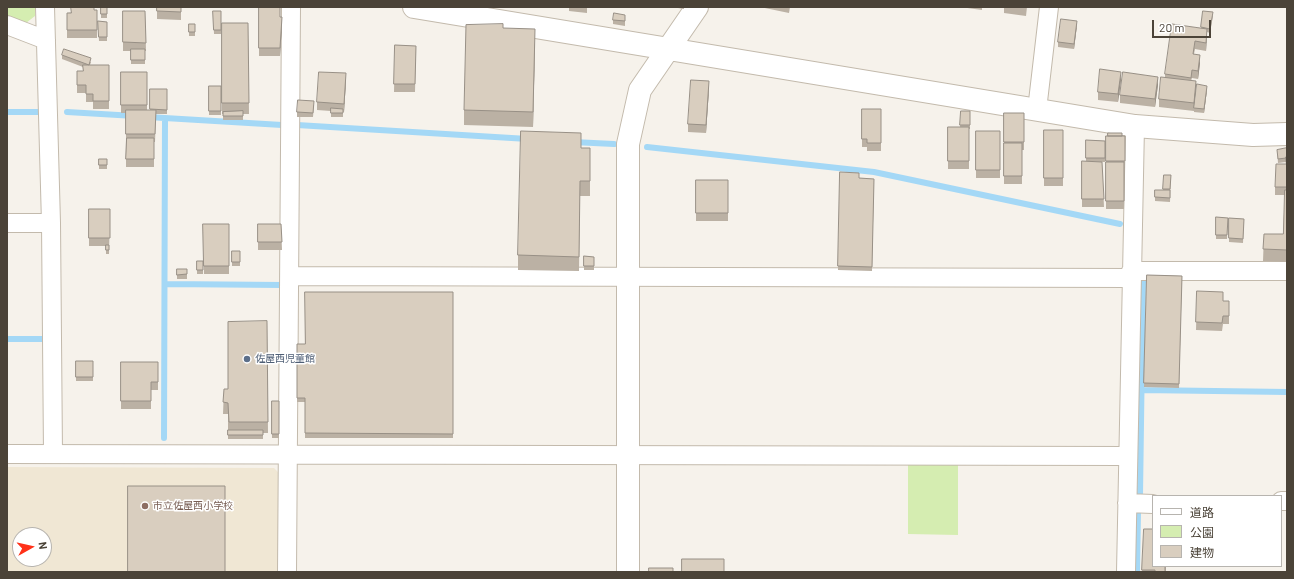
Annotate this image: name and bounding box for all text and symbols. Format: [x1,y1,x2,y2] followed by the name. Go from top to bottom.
[1154,12,1213,38] scale bar
[1159,20,1185,34] text: 20 m
[255,353,315,365] place label: 佐屋西児童館
[242,354,252,364] marker: 佐屋西児童館
[1152,495,1282,567] legend
[153,500,233,512] place label: 市立佐屋西小学校
[140,501,150,511] marker: 市立佐屋西小学校
[1190,505,1214,519] text: 道路
[1190,525,1214,539] text: 公園
[12,527,52,567] north arrow
[36,541,50,550] text: N
[1190,545,1214,559] text: 建物

